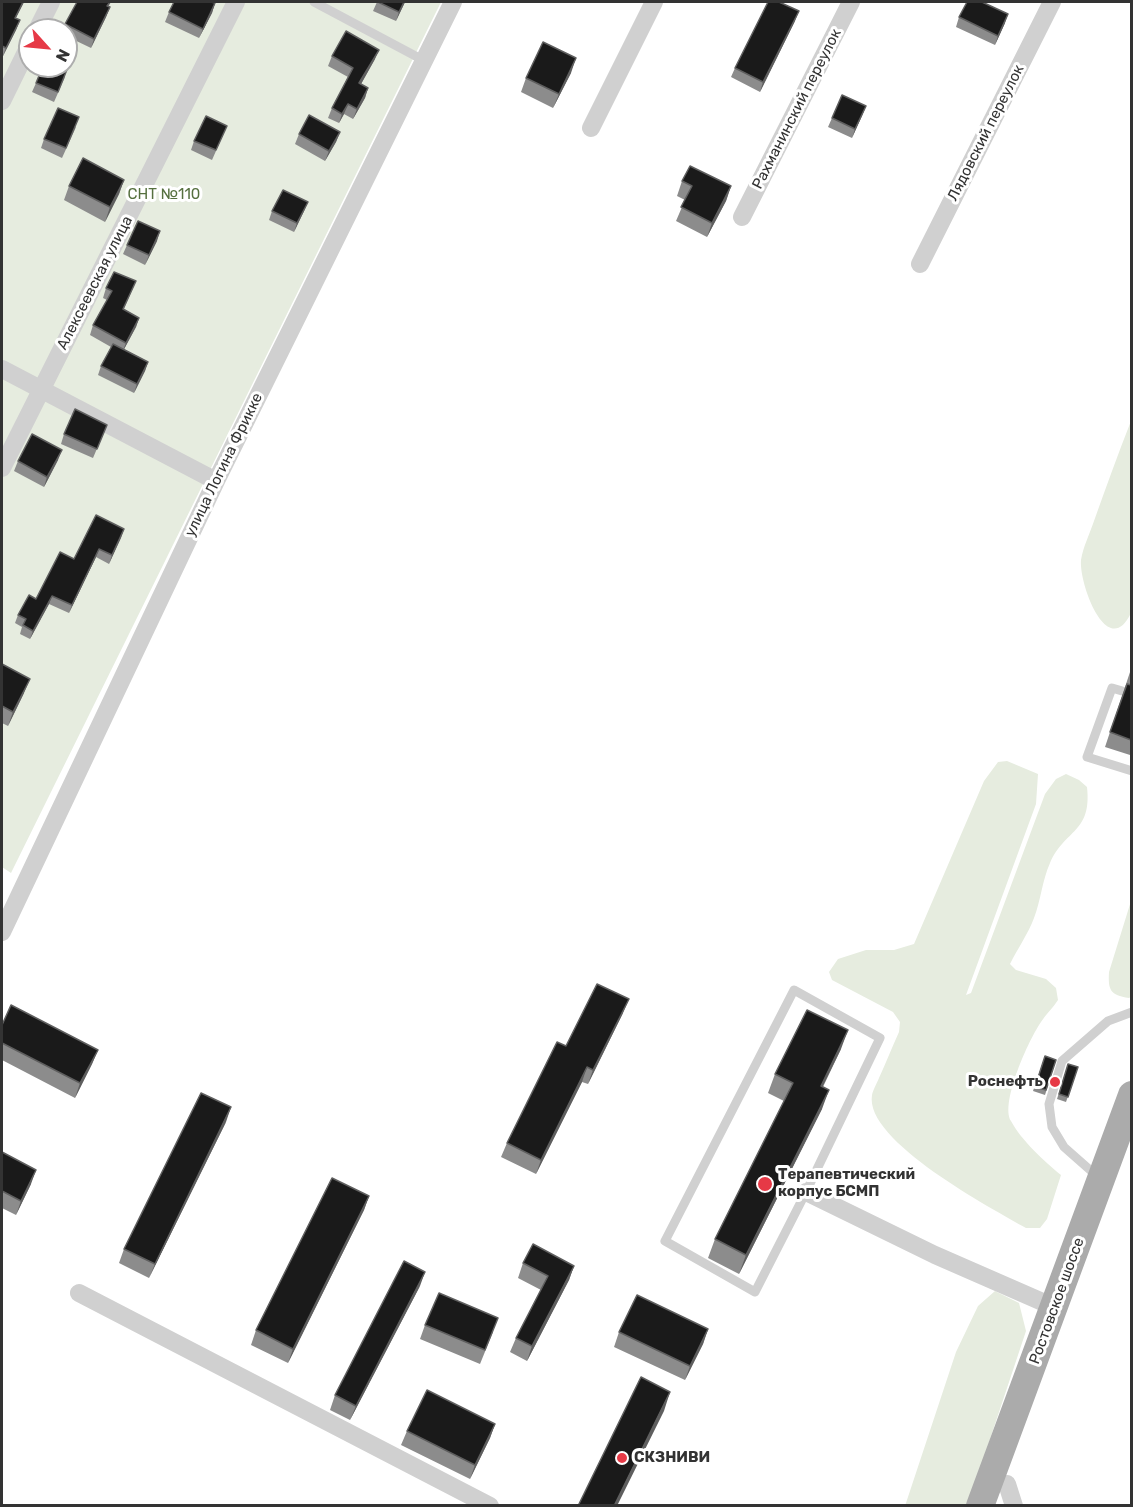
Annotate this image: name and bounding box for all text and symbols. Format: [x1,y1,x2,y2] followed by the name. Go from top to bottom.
[18,18,78,78] north arrow
[749,26,845,192] street label: Рахманинский переулок
[52,46,74,65] text: N
[944,62,1028,204] street label: Лядовский переулок
[128,186,200,204] park label: СНТ №110
[53,213,137,353] street label: Алексеевская улица
[181,390,267,540] street label: улица Логина Фрикке
[968,1073,1043,1091] place label: Роснефть
[1048,1075,1062,1089] marker: Роснефть
[778,1166,915,1201] place label: Терапевтический корпус БСМП
[756,1175,774,1193] marker: Терапевтический корпус БСМП
[1026,1235,1088,1367] street label: Ростовское шоссе
[634,1449,710,1467] place label: СКЗНИВИ
[615,1451,629,1465] marker: СКЗНИВИ

